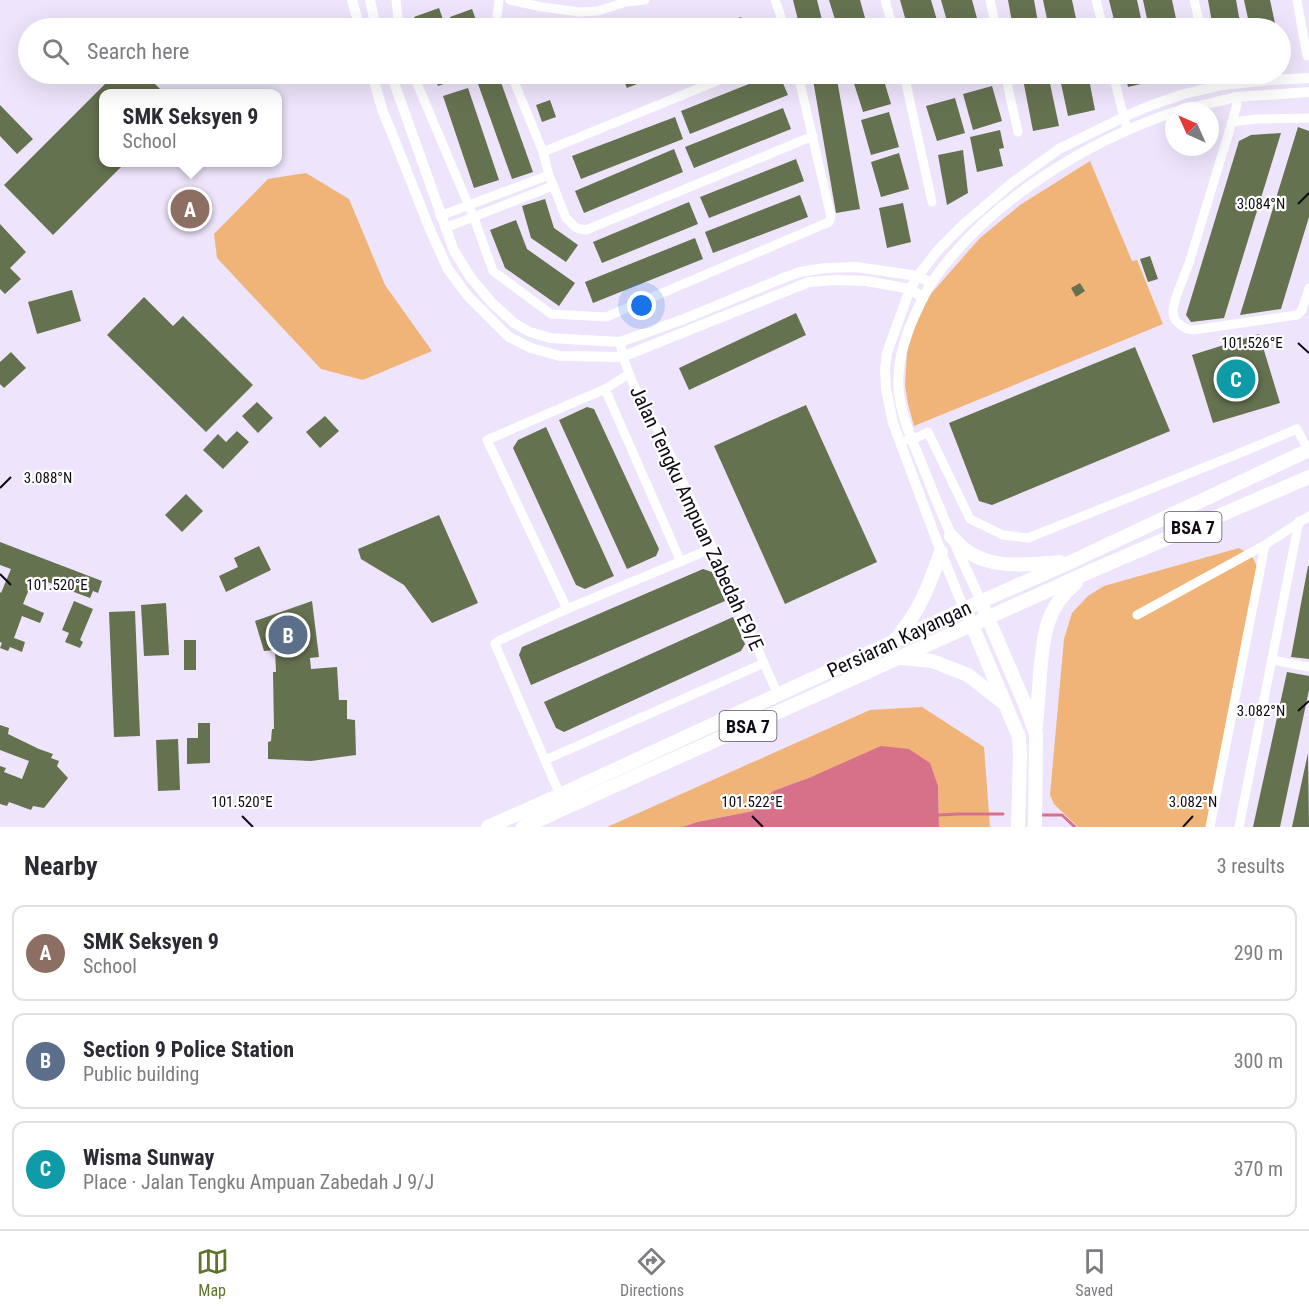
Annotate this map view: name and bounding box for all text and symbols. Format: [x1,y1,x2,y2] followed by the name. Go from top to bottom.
[18,18,1291,84] search box
[39,35,72,68] icon: search
[87,39,189,64] text: Search here
[99,89,282,167] popup
[1165,102,1219,156] north arrow
[123,104,258,129] text: SMK Seksyen 9
[123,129,176,153] text: School
[170,186,210,232] pin: A
[1237,195,1285,213] text: 3.084°N
[627,291,656,320] your location
[1221,334,1283,352] text: 101.526°E
[1216,356,1256,401] pin: C
[625,382,769,654] street label: Jalan Tengku Ampuan Zabedah E9/E
[24,469,72,487] text: 3.088°N
[1164,512,1222,542] road number: BSA 7
[26,576,88,594] text: 101.520°E
[823,595,975,683] street label: Persiaran Kayangan
[268,612,308,658] pin: B
[1237,702,1285,720] text: 3.082°N
[720,711,777,741] road number: BSA 7
[211,793,273,811] text: 101.520°E
[721,793,783,811] text: 101.522°E
[1169,793,1217,811] text: 3.082°N
[24,851,98,881] text: Nearby
[1217,854,1285,878] text: 3 results
[83,929,219,954] text: SMK Seksyen 9
[40,941,51,965] text: A
[1234,941,1283,965] text: 290 m
[83,954,137,978] text: School
[83,1037,294,1062] text: Section 9 Police Station
[40,1049,51,1073] text: B
[1234,1049,1283,1073] text: 300 m
[83,1062,199,1086] text: Public building
[83,1145,214,1170] text: Wisma Sunway
[40,1157,51,1181] text: C
[1234,1157,1283,1181] text: 370 m
[83,1170,434,1194] text: Place · Jalan Tengku Ampuan Zabedah J 9/J
[196,1245,229,1300] tab: Map
[620,1245,684,1300] tab: Directions
[1075,1245,1113,1300] tab: Saved

